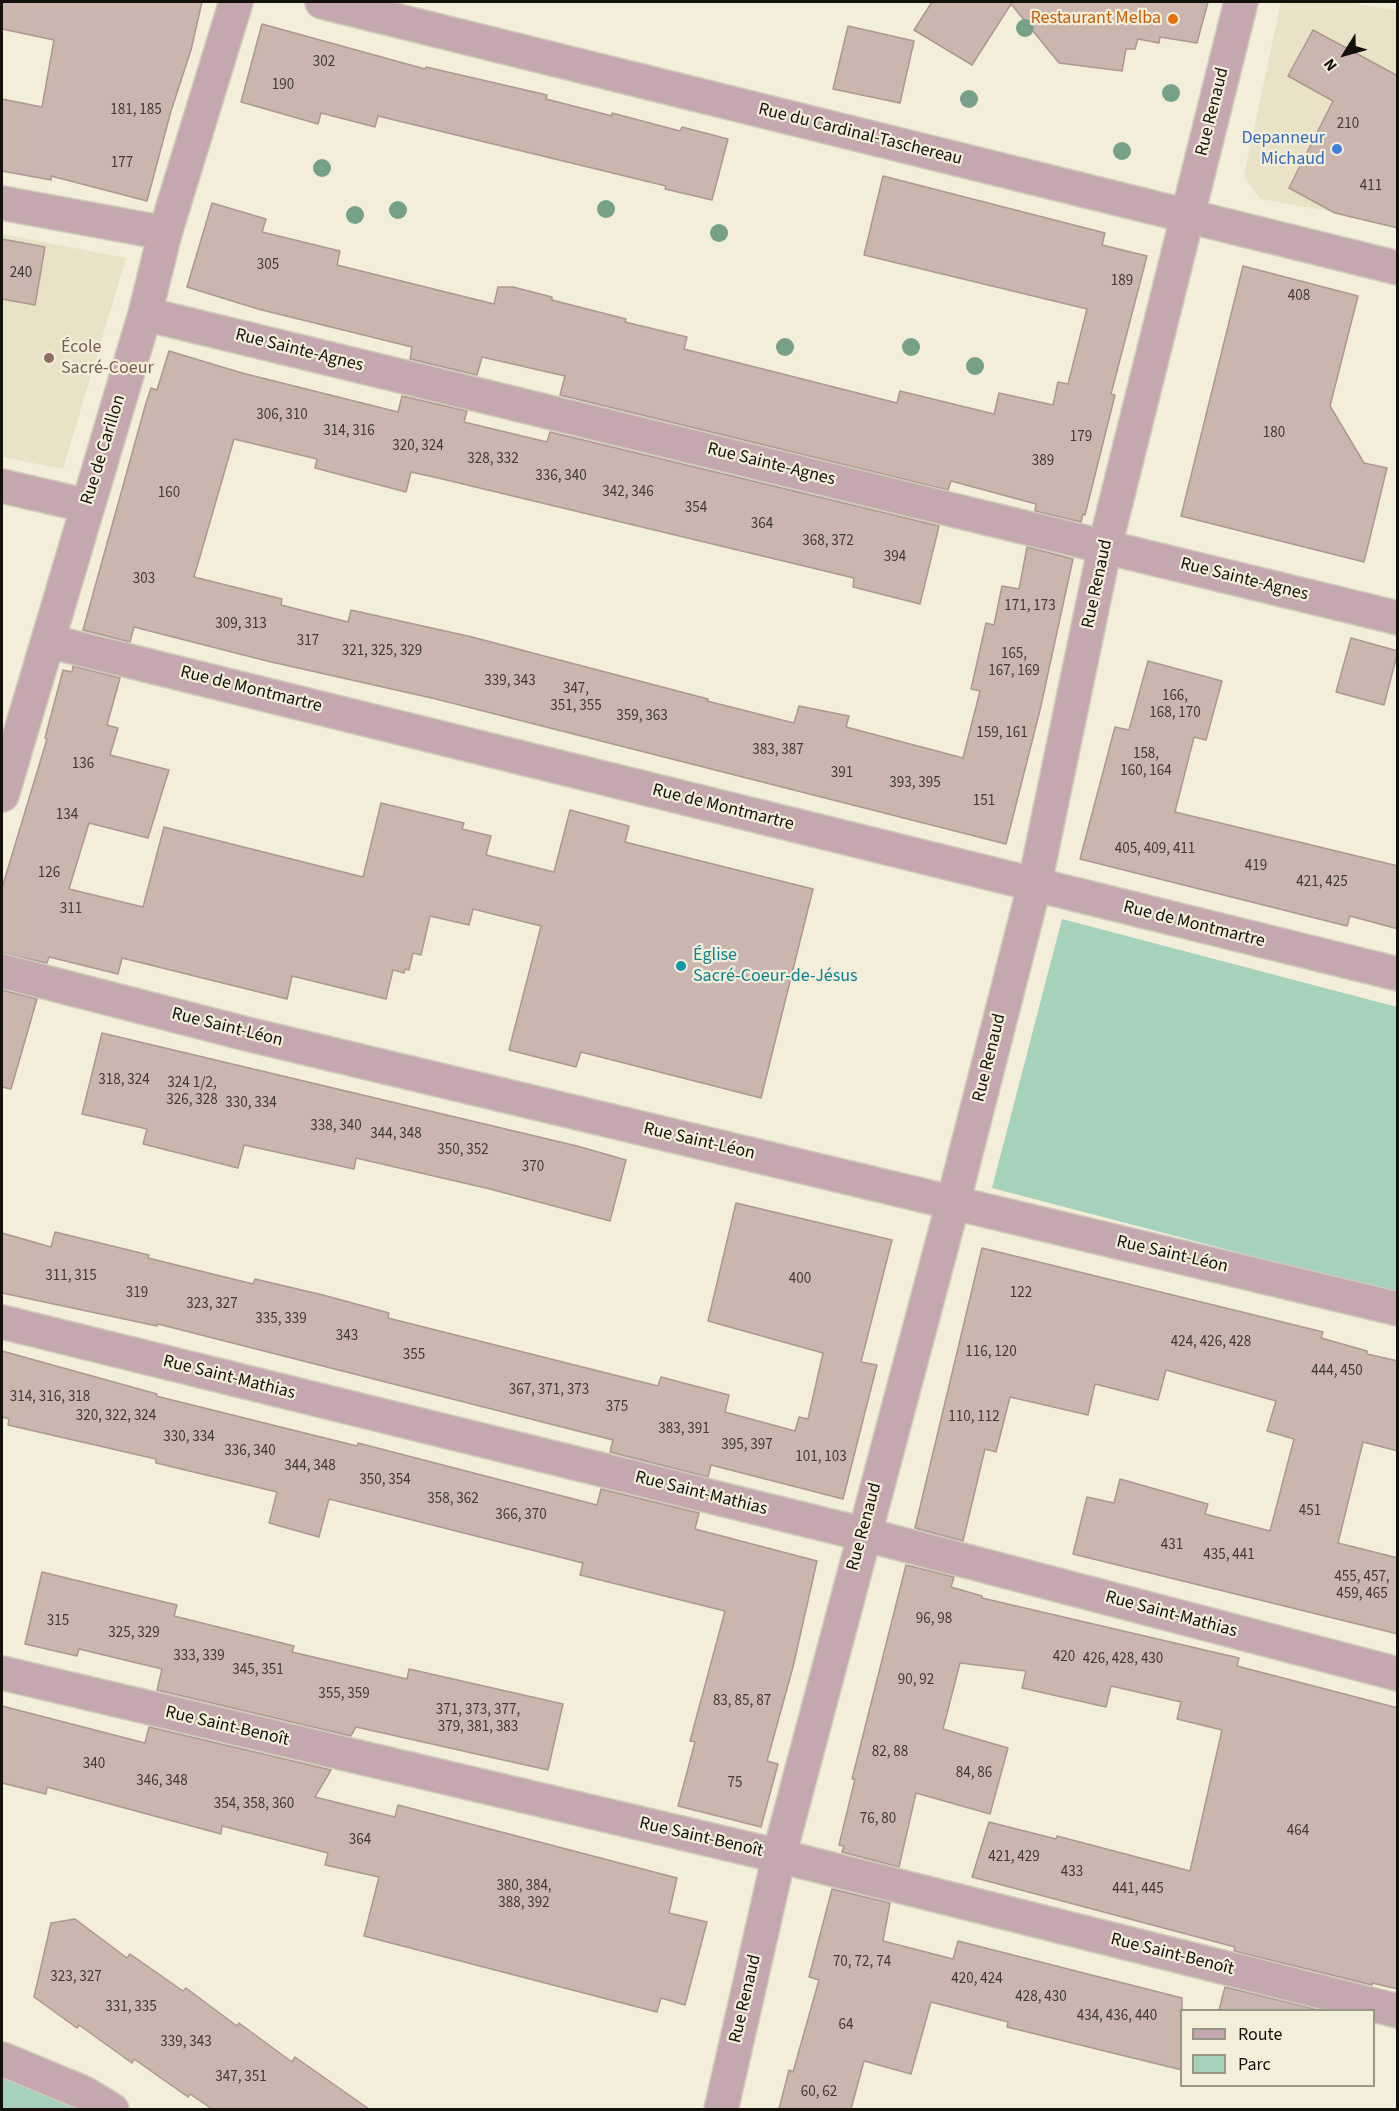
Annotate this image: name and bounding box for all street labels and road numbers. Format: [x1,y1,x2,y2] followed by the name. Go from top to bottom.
[1192,66,1234,158] street label: Rue Renaud
[756,99,964,171] street label: Rue du Cardinal-Taschereau
[233,325,365,377] street label: Rue Sainte-Agnes
[77,392,131,508] street label: Rue de Carillon
[705,439,837,491] street label: Rue Sainte-Agnes
[1078,538,1118,630] street label: Rue Renaud
[1178,554,1310,606] street label: Rue Sainte-Agnes
[178,662,324,718] street label: Rue de Montmartre
[650,780,796,836] street label: Rue de Montmartre
[1121,897,1267,953] street label: Rue de Montmartre
[169,1004,285,1052] street label: Rue Saint-Léon
[969,1012,1011,1104] street label: Rue Renaud
[641,1119,757,1165] street label: Rue Saint-Léon
[1114,1232,1230,1278] street label: Rue Saint-Léon
[161,1351,297,1405] street label: Rue Saint-Mathias
[633,1467,769,1521] street label: Rue Saint-Mathias
[843,1481,887,1573] street label: Rue Renaud
[1103,1587,1239,1643] street label: Rue Saint-Mathias
[163,1702,291,1752] street label: Rue Saint-Benoît
[637,1813,765,1863] street label: Rue Saint-Benoît
[1108,1929,1236,1981] street label: Rue Saint-Benoît
[725,1953,767,2045] street label: Rue Renaud

